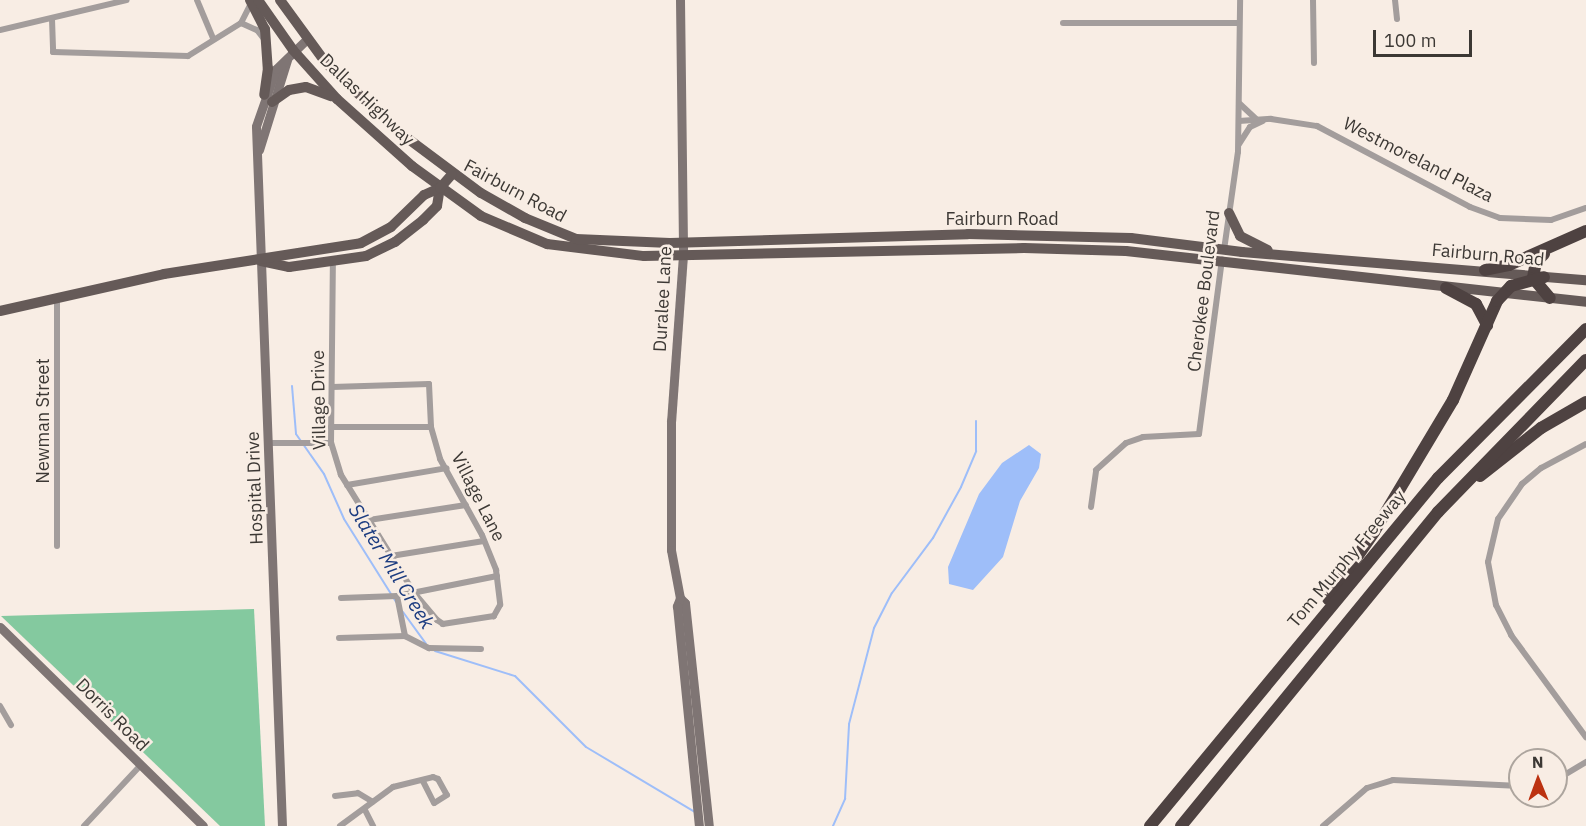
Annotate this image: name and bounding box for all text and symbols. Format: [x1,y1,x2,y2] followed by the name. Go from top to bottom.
[1376,18,1475,56] scale bar
[1384,29,1436,52] text: 100 m
[315,49,419,151] street label: Dallas Highway
[1339,113,1497,207] street label: Westmoreland Plaza
[460,155,570,227] street label: Fairburn Road
[945,208,1059,230] street label: Fairburn Road
[1183,209,1225,373] street label: Cherokee Boulevard
[1431,239,1545,271] street label: Fairburn Road
[649,245,677,353] street label: Duralee Lane
[307,350,331,450] street label: Village Drive
[32,358,54,484] street label: Newman Street
[242,431,268,545] street label: Hospital Drive
[446,449,510,545] street label: Village Lane
[1283,486,1411,632] street label: Tom Murphy Freeway
[344,499,440,633] water label: Slater Mill Creek
[71,674,153,756] street label: Dorris Road
[1508,748,1568,808] north arrow
[1532,752,1544,772] text: N

